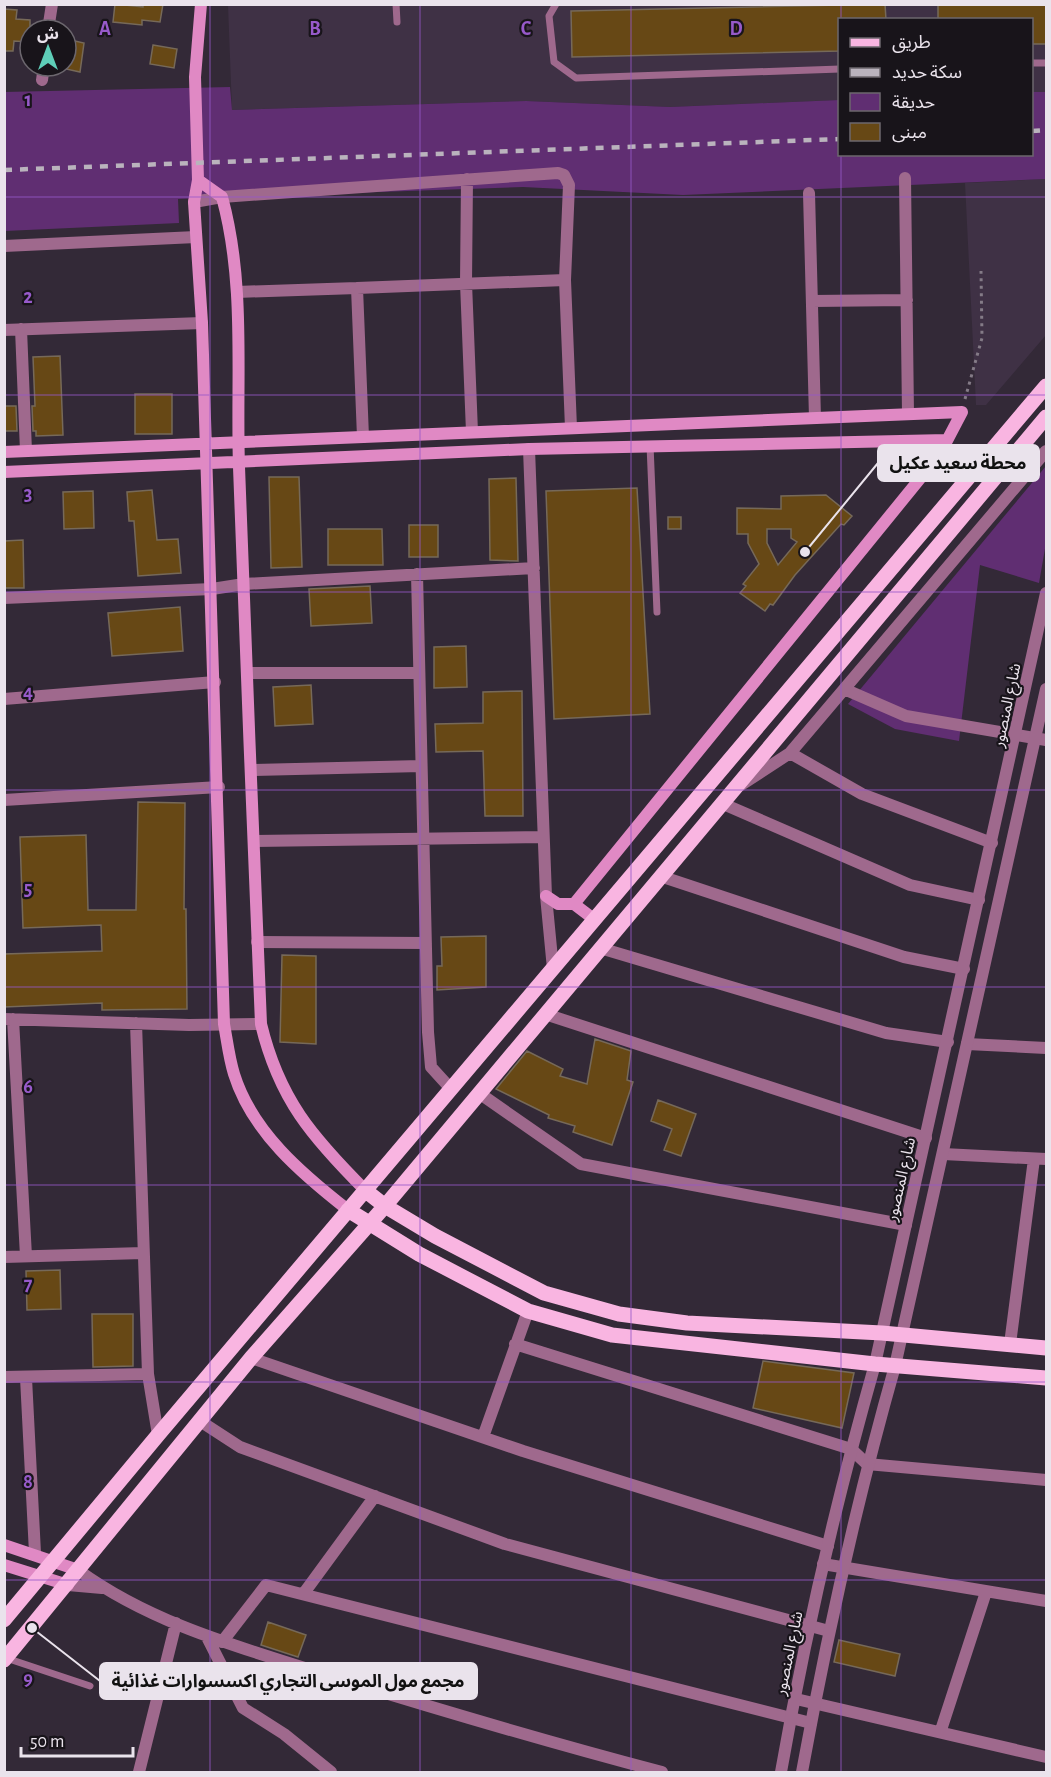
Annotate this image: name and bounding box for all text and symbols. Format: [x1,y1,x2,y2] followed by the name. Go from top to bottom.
[18,18,78,78] north arrow
[838,18,1033,156] legend
[99,19,111,39] text: A
[309,19,321,39] text: B
[521,19,532,39] text: C
[729,19,743,39] text: D
[37,26,59,43] text: ش
[892,34,931,53] text: طريق
[892,64,962,82] text: سكة حديد
[24,90,32,110] text: 1
[892,94,935,112] text: حديقة
[892,124,927,143] text: مبنى
[23,287,33,307] text: 2
[878,445,1039,481] callout: محطة سعيد عكيل
[890,453,1026,473] text: محطة سعيد عكيل
[24,484,32,504] text: 3
[990,662,1028,750] street label: شارع المنصور
[23,682,33,702] text: 4
[24,879,32,899] text: 5
[23,1077,33,1097] text: 6
[883,1136,922,1224] street label: شارع المنصور
[24,1274,33,1294] text: 7
[23,1472,33,1492] text: 8
[772,1610,810,1698] street label: شارع المنصور
[100,1663,477,1699] callout: مجمع مول الموسى التجاري اكسسوارات غذائية
[23,1669,33,1689] text: 9
[112,1671,464,1695] text: مجمع مول الموسى التجاري اكسسوارات غذائية
[21,1720,134,1758] scale bar
[30,1733,64,1751] text: 50 m

